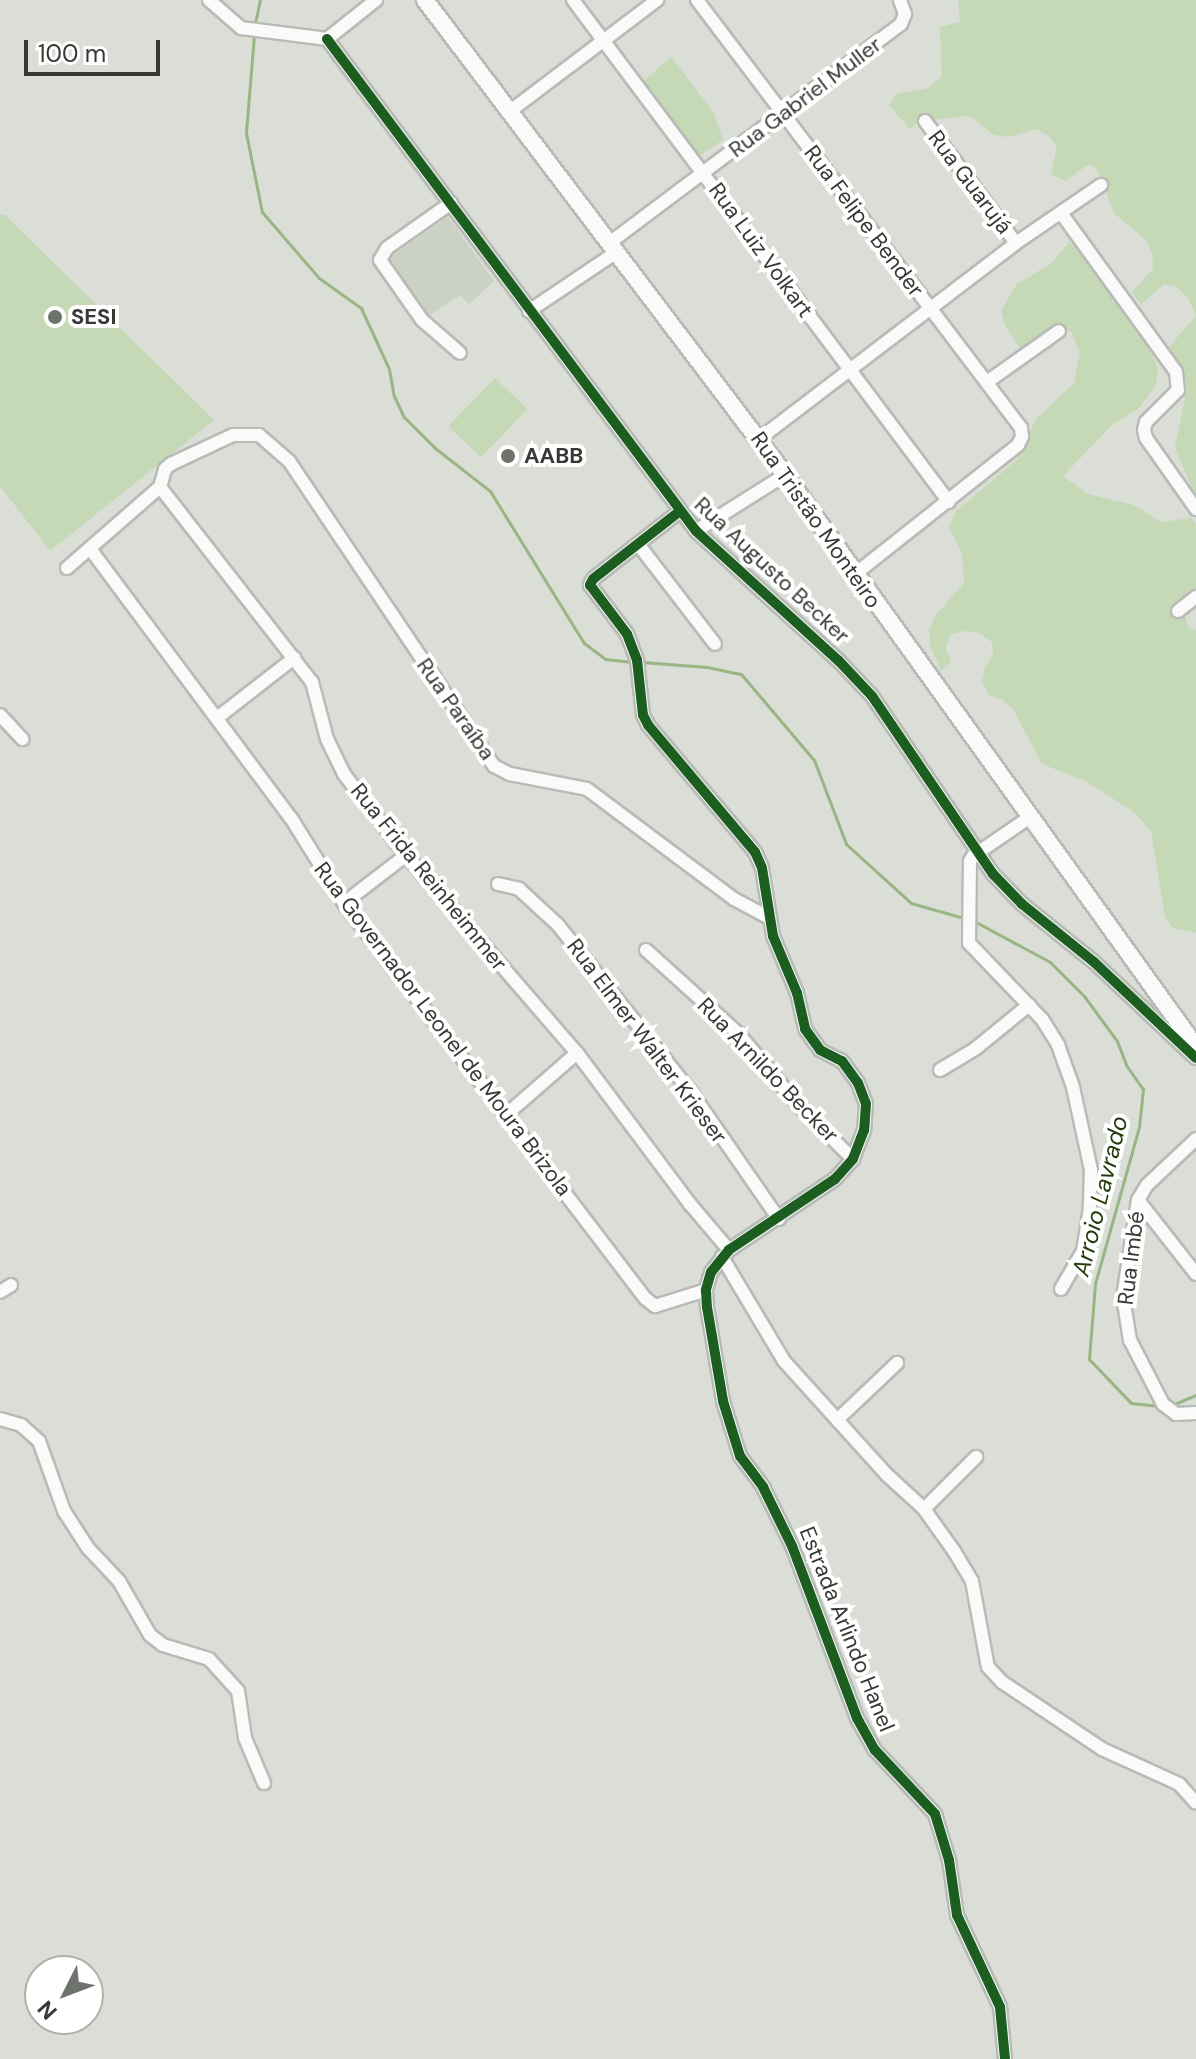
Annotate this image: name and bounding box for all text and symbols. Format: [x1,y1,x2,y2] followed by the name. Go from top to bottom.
[28,24,164,74] scale bar
[724,31,886,163] street label: Rua Gabriel Muller
[38,38,106,69] text: 100 m
[923,125,1017,239] street label: Rua Guarujá
[799,140,929,302] street label: Rua Felipe Bender
[703,178,819,322] street label: Rua Luiz Volkart
[71,304,116,330] place label: SESI
[46,308,64,326] marker: SESI
[745,427,887,613] street label: Rua Tristão Monteiro
[524,443,583,469] place label: AABB
[499,447,517,465] marker: AABB
[689,491,855,649] street label: Rua Augusto Becker
[411,653,501,765] street label: Rua Paraíba
[345,778,513,976] street label: Rua Frida Reinheimmer
[309,857,577,1201] street label: Rua Governador Leonel de Moura Brizola
[561,934,733,1148] street label: Rua Elmer Walter Krieser
[692,992,844,1148] street label: Rua Arnildo Becker
[1066,1113,1134,1279] water label: Arroio Lavrado
[1112,1209,1150,1307] street label: Rua Imbé
[794,1523,900,1735] street label: Estrada Arlindo Hanel
[24,1955,104,2035] north arrow
[31,1994,63,2026] text: N

